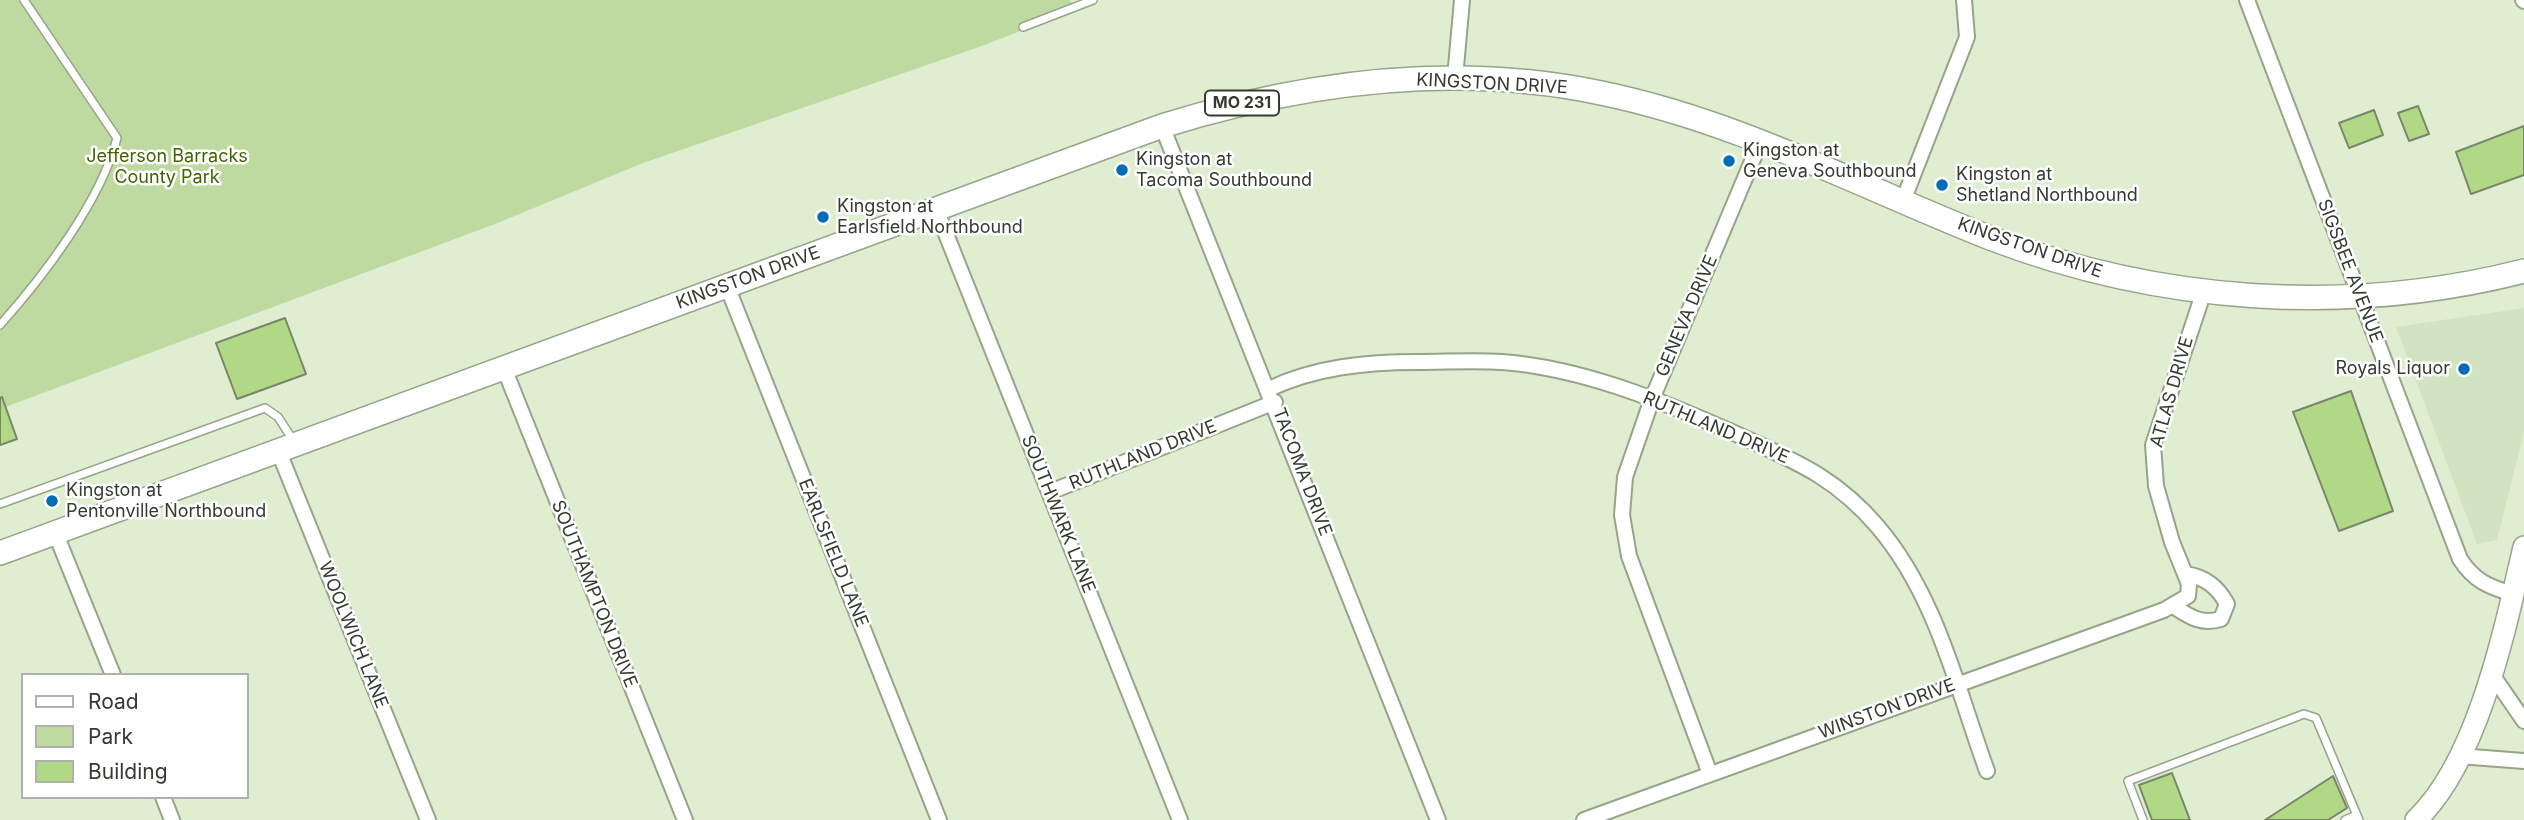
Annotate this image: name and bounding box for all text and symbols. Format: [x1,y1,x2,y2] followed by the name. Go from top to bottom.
[1416,69,1568,99] street label: KINGSTON DRIVE
[1205,90,1279,116] road number: MO 231
[1743,140,1917,182] place label: Kingston at Geneva Southbound
[86,146,248,188] park label: Jefferson Barracks County Park
[1136,149,1312,192] place label: Kingston at Tacoma Southbound
[1721,153,1737,169] marker: Kingston at Geneva Southbound
[1114,162,1130,178] marker: Kingston at Tacoma Southbound
[1956,164,2138,206] place label: Kingston at Shetland Northbound
[1934,177,1950,193] marker: Kingston at Shetland Northbound
[837,196,1023,238] place label: Kingston at Earlsfield Northbound
[2313,196,2387,346] street label: SIGSBEE AVENUE
[815,209,831,225] marker: Kingston at Earlsfield Northbound
[1955,213,2105,283] street label: KINGSTON DRIVE
[673,242,823,314] street label: KINGSTON DRIVE
[1652,252,1722,380] street label: GENEVA DRIVE
[2146,334,2198,450] street label: ATLAS DRIVE
[2335,358,2450,380] place label: Royals Liquor
[2456,361,2472,377] marker: Royals Liquor
[1640,387,1792,469] street label: RUTHLAND DRIVE
[1268,405,1336,539] street label: TACOMA DRIVE
[1066,416,1220,494] street label: RUTHLAND DRIVE
[1016,432,1100,596] street label: SOUTHWARK LANE
[793,476,873,630] street label: EARLSFIELD LANE
[66,480,266,522] place label: Kingston at Pentonville Northbound
[44,493,60,509] marker: Kingston at Pentonville Northbound
[547,497,641,691] street label: SOUTHAMPTON DRIVE
[314,558,392,712] street label: WOOLWICH LANE
[21,673,248,799] legend
[1816,674,1958,744] street label: WINSTON DRIVE
[88,689,139,714] text: Road
[88,724,133,749] text: Park
[88,759,168,784] text: Building

